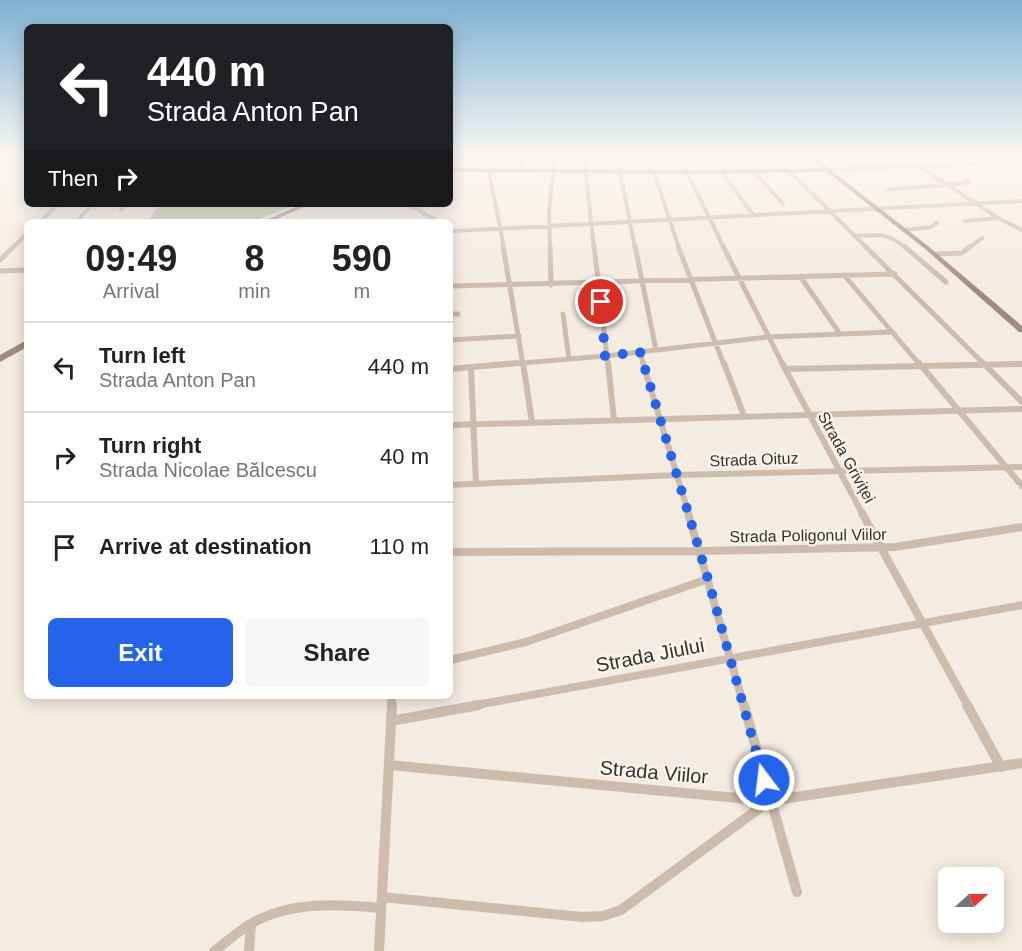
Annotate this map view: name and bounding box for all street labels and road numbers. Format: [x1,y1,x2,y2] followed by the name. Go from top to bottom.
[815,409,879,506] street label: Strada Griviței
[709,449,799,470] street label: Strada Oituz
[729,526,887,545] street label: Strada Poligonul Viilor
[594,634,706,676] street label: Strada Jiului
[599,756,709,788] street label: Strada Viilor

